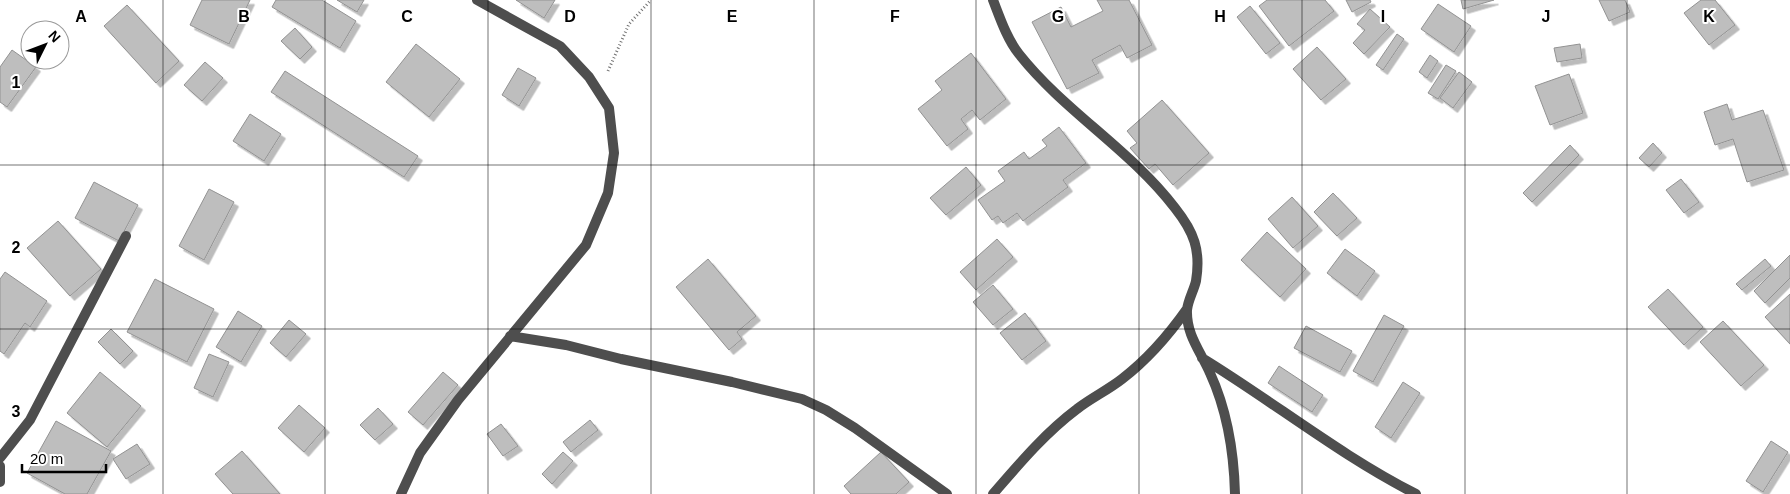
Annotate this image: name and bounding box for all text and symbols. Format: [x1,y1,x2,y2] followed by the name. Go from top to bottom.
[75,8,87,25] text: A
[238,8,250,25] text: B
[401,8,413,25] text: C
[564,8,576,25] text: D
[727,8,738,25] text: E
[890,8,900,25] text: F
[1052,8,1064,25] text: G
[1214,8,1226,25] text: H
[1381,8,1385,25] text: I
[1542,8,1550,25] text: J
[1703,8,1715,25] text: K
[20,20,70,70] north arrow
[45,27,64,45] text: N
[12,74,21,91] text: 1
[12,239,21,256] text: 2
[12,403,21,420] text: 3
[22,442,106,474] scale bar
[30,450,63,467] text: 20 m

